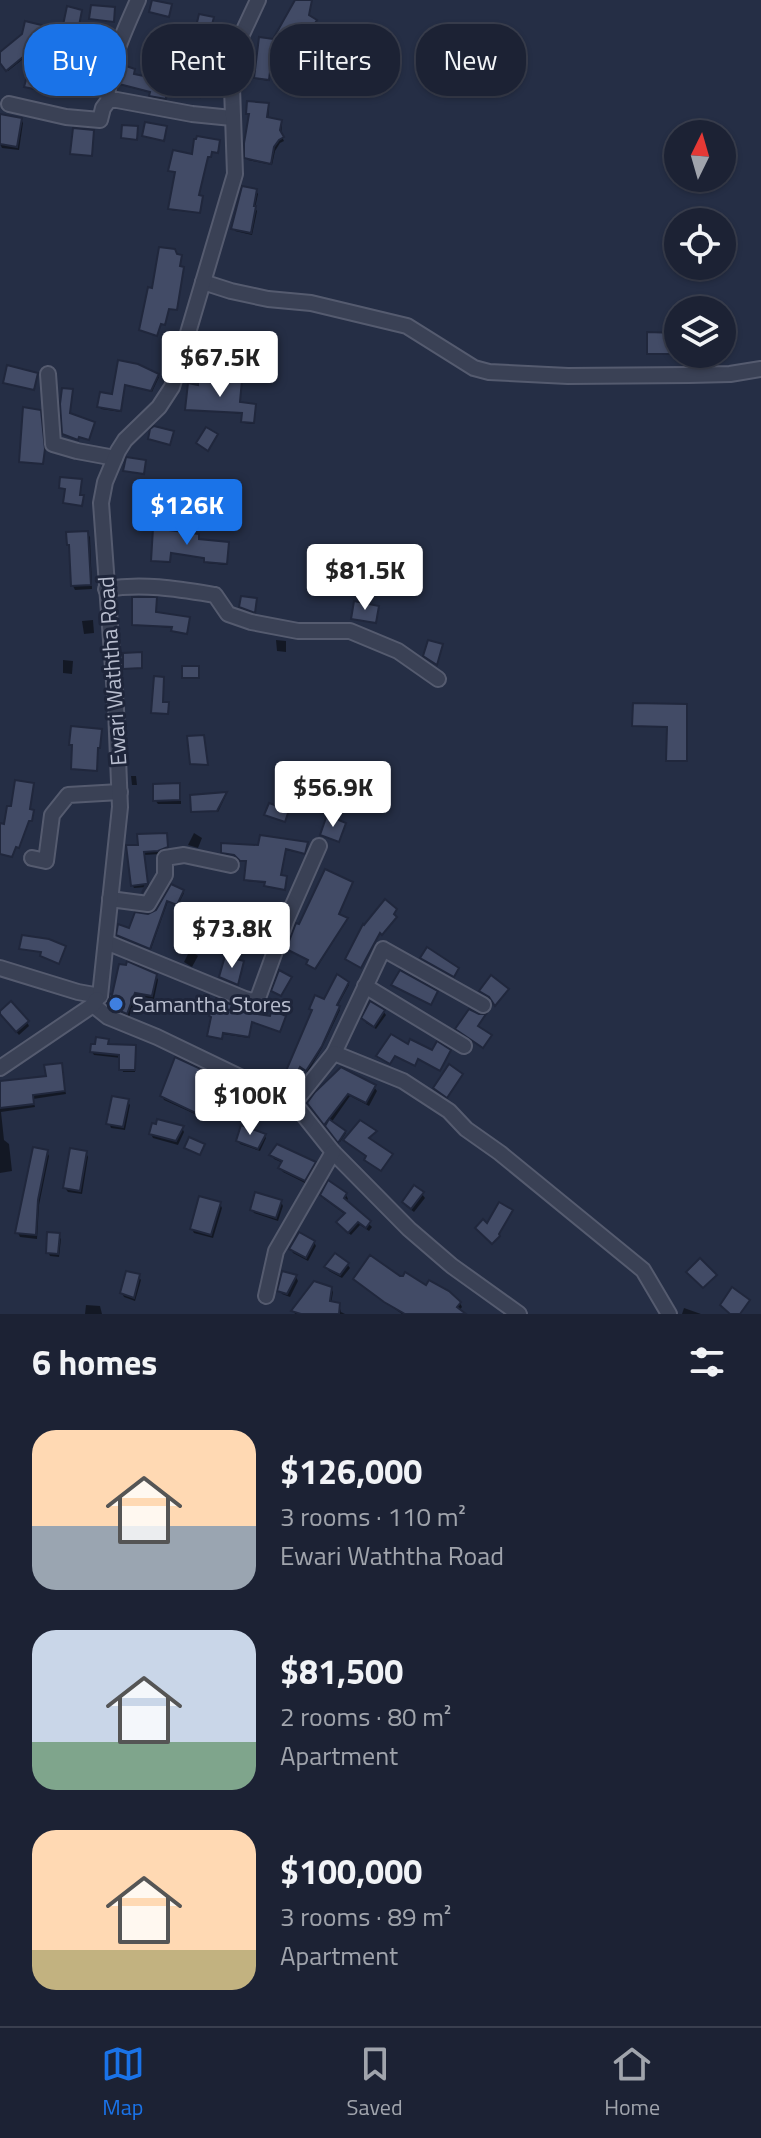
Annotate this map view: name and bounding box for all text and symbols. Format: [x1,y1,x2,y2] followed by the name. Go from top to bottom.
[24,24,126,96] chip: Buy
[142,24,254,96] chip: Rent
[270,24,400,96] chip: Filters
[416,24,526,96] chip: New
[664,120,736,192] north arrow
[664,120,736,368] map controls
[664,208,736,280] button: locate
[664,296,736,368] button: layers
[155,331,285,399] pin: $67.5K
[180,337,260,376] text: $67.5K
[131,479,243,547] pin: $126K
[150,485,224,524] text: $126K
[300,544,430,612] pin: $81.5K
[325,550,405,589] text: $81.5K
[88,575,136,767] street label: Ewari Waththa Road
[268,761,398,829] pin: $56.9K
[293,767,373,806] text: $56.9K
[167,902,297,970] pin: $73.8K
[192,908,272,947] text: $73.8K
[132,987,291,1021] place label: Samantha Stores
[107,995,125,1013] marker: Samantha Stores
[194,1069,306,1137] pin: $100K
[213,1075,287,1114] text: $100K
[32,1336,157,1388] text: 6 homes
[685,1340,729,1384] icon: filters
[280,1445,422,1497] text: $126,000
[96,1462,192,1558] icon: home
[280,1497,466,1536] text: 3 rooms · 110 m²
[280,1536,504,1575] text: Ewari Waththa Road
[280,1645,403,1697] text: $81,500
[96,1662,192,1758] icon: home
[280,1697,451,1736] text: 2 rooms · 80 m²
[280,1736,398,1775] text: Apartment
[280,1845,422,1897] text: $100,000
[96,1862,192,1958] icon: home
[280,1897,451,1936] text: 3 rooms · 89 m²
[280,1936,398,1975] text: Apartment
[101,2042,145,2124] tab: Map
[347,2042,403,2124] tab: Saved
[604,2042,660,2124] tab: Home

